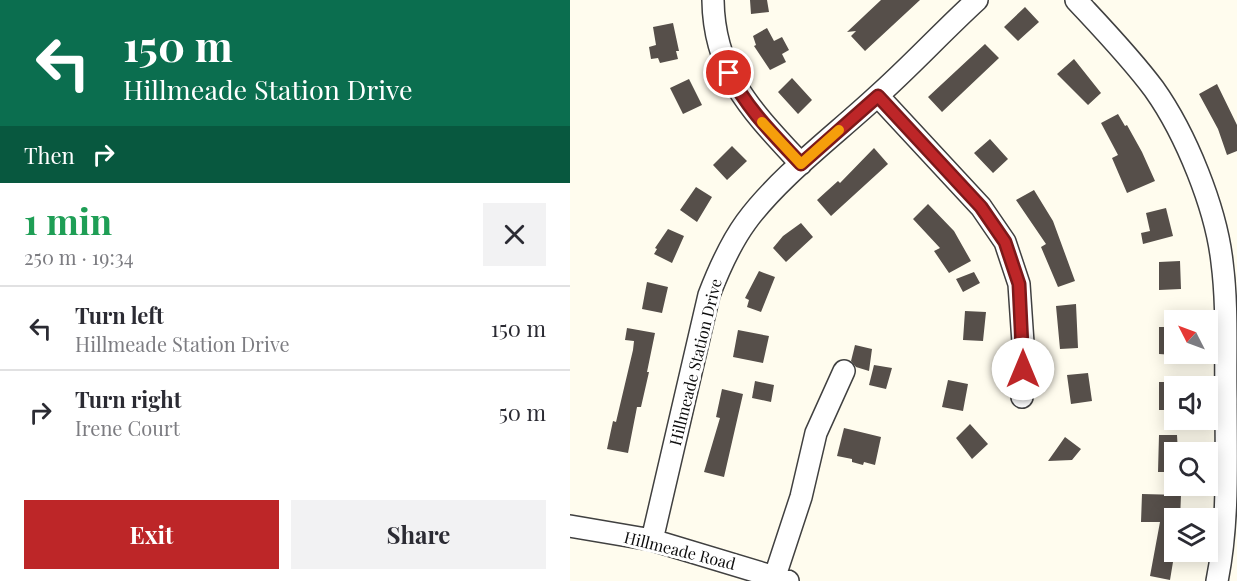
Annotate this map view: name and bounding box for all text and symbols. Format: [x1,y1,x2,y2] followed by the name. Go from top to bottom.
[123,17,233,73] text: 150 m
[24,24,102,102] icon: left
[703,47,754,98] pin
[712,56,745,89] icon: arrive
[123,71,413,107] text: Hillmeade Station Drive
[87,138,120,171] icon: right
[24,140,75,170] text: Then
[24,196,112,244] text: 1 min
[483,203,546,266] button: close
[24,243,134,270] text: 250 m · 19:34
[664,276,726,448] street label: Hillmeade Station Drive
[75,300,164,330] text: Turn left
[1164,310,1218,364] north arrow
[1164,310,1218,562] map controls
[24,312,57,345] icon: left
[491,313,546,343] text: 150 m
[75,330,290,357] text: Hillmeade Station Drive
[991,337,1055,401] position arrow
[1164,376,1218,430] button: sound
[75,384,181,414] text: Turn right
[24,396,57,429] icon: right
[499,397,546,427] text: 50 m
[75,414,180,441] text: Irene Court
[1164,442,1218,496] button: search
[24,500,279,569] button: Exit
[291,500,546,569] button: Share
[1164,508,1218,562] button: layers
[622,526,738,574] street label: Hillmeade Road

